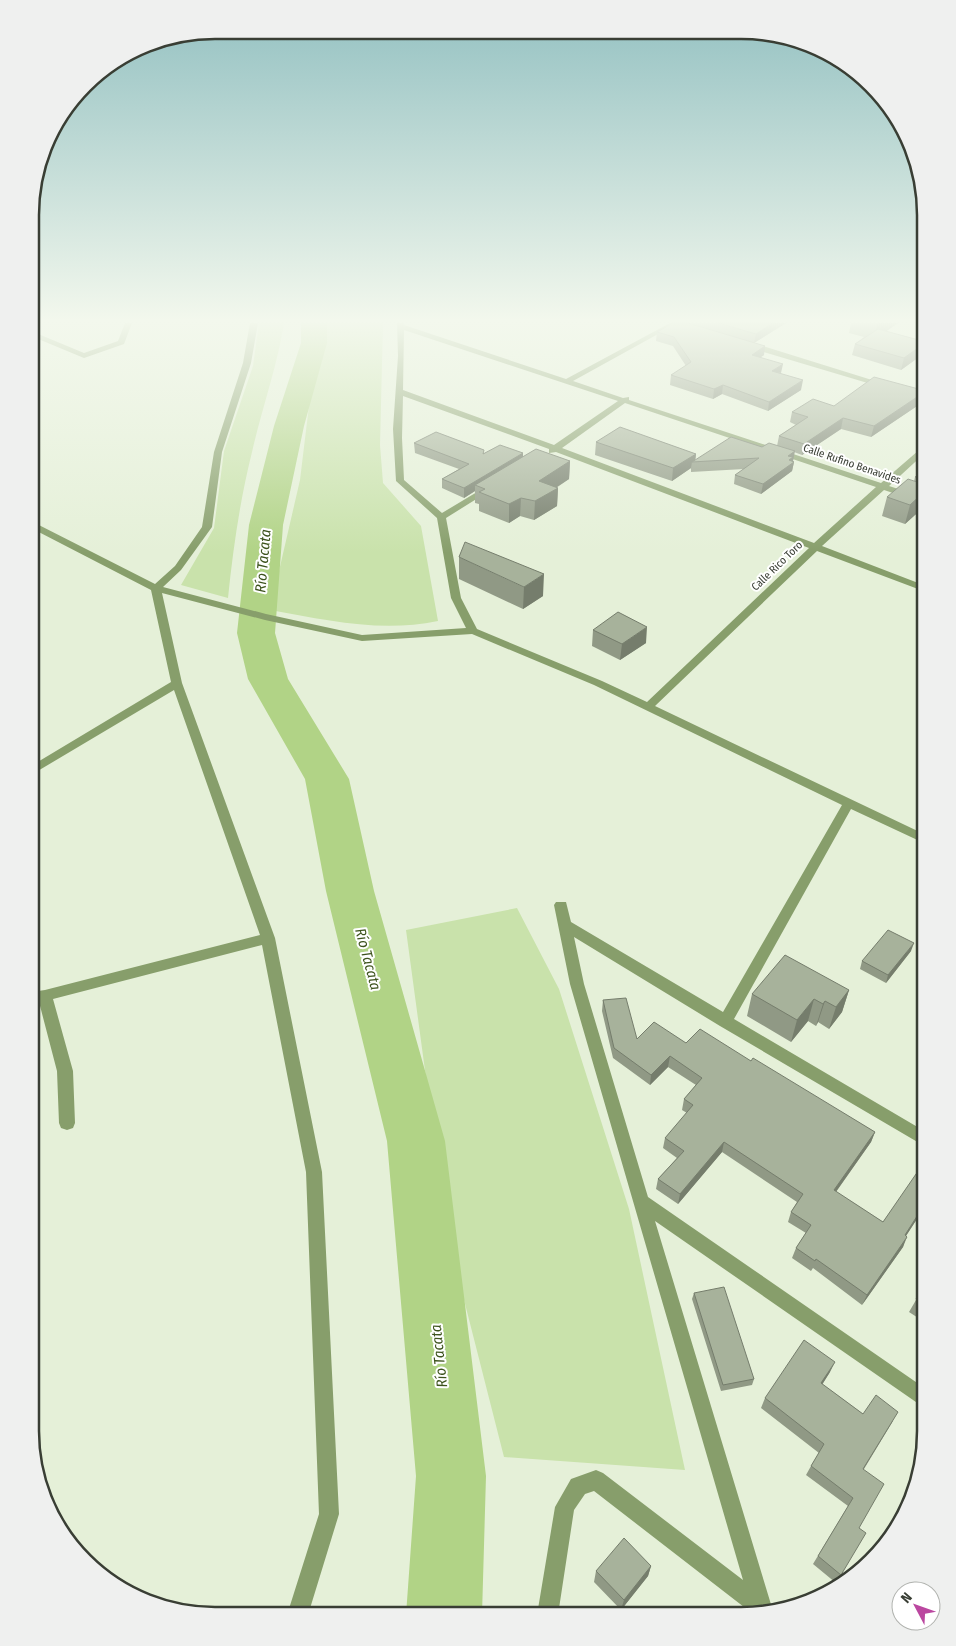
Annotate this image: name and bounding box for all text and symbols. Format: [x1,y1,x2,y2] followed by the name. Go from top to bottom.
[801,441,903,487] street label: Calle Rufino Benavides
[251,528,275,593] water label: Río Tacata
[749,538,805,594] street label: Calle Rico Toro
[351,926,385,992] water label: Río Tacata
[427,1323,451,1388] water label: Río Tacata
[891,1581,941,1631] north arrow
[897,1589,916,1607] text: N

